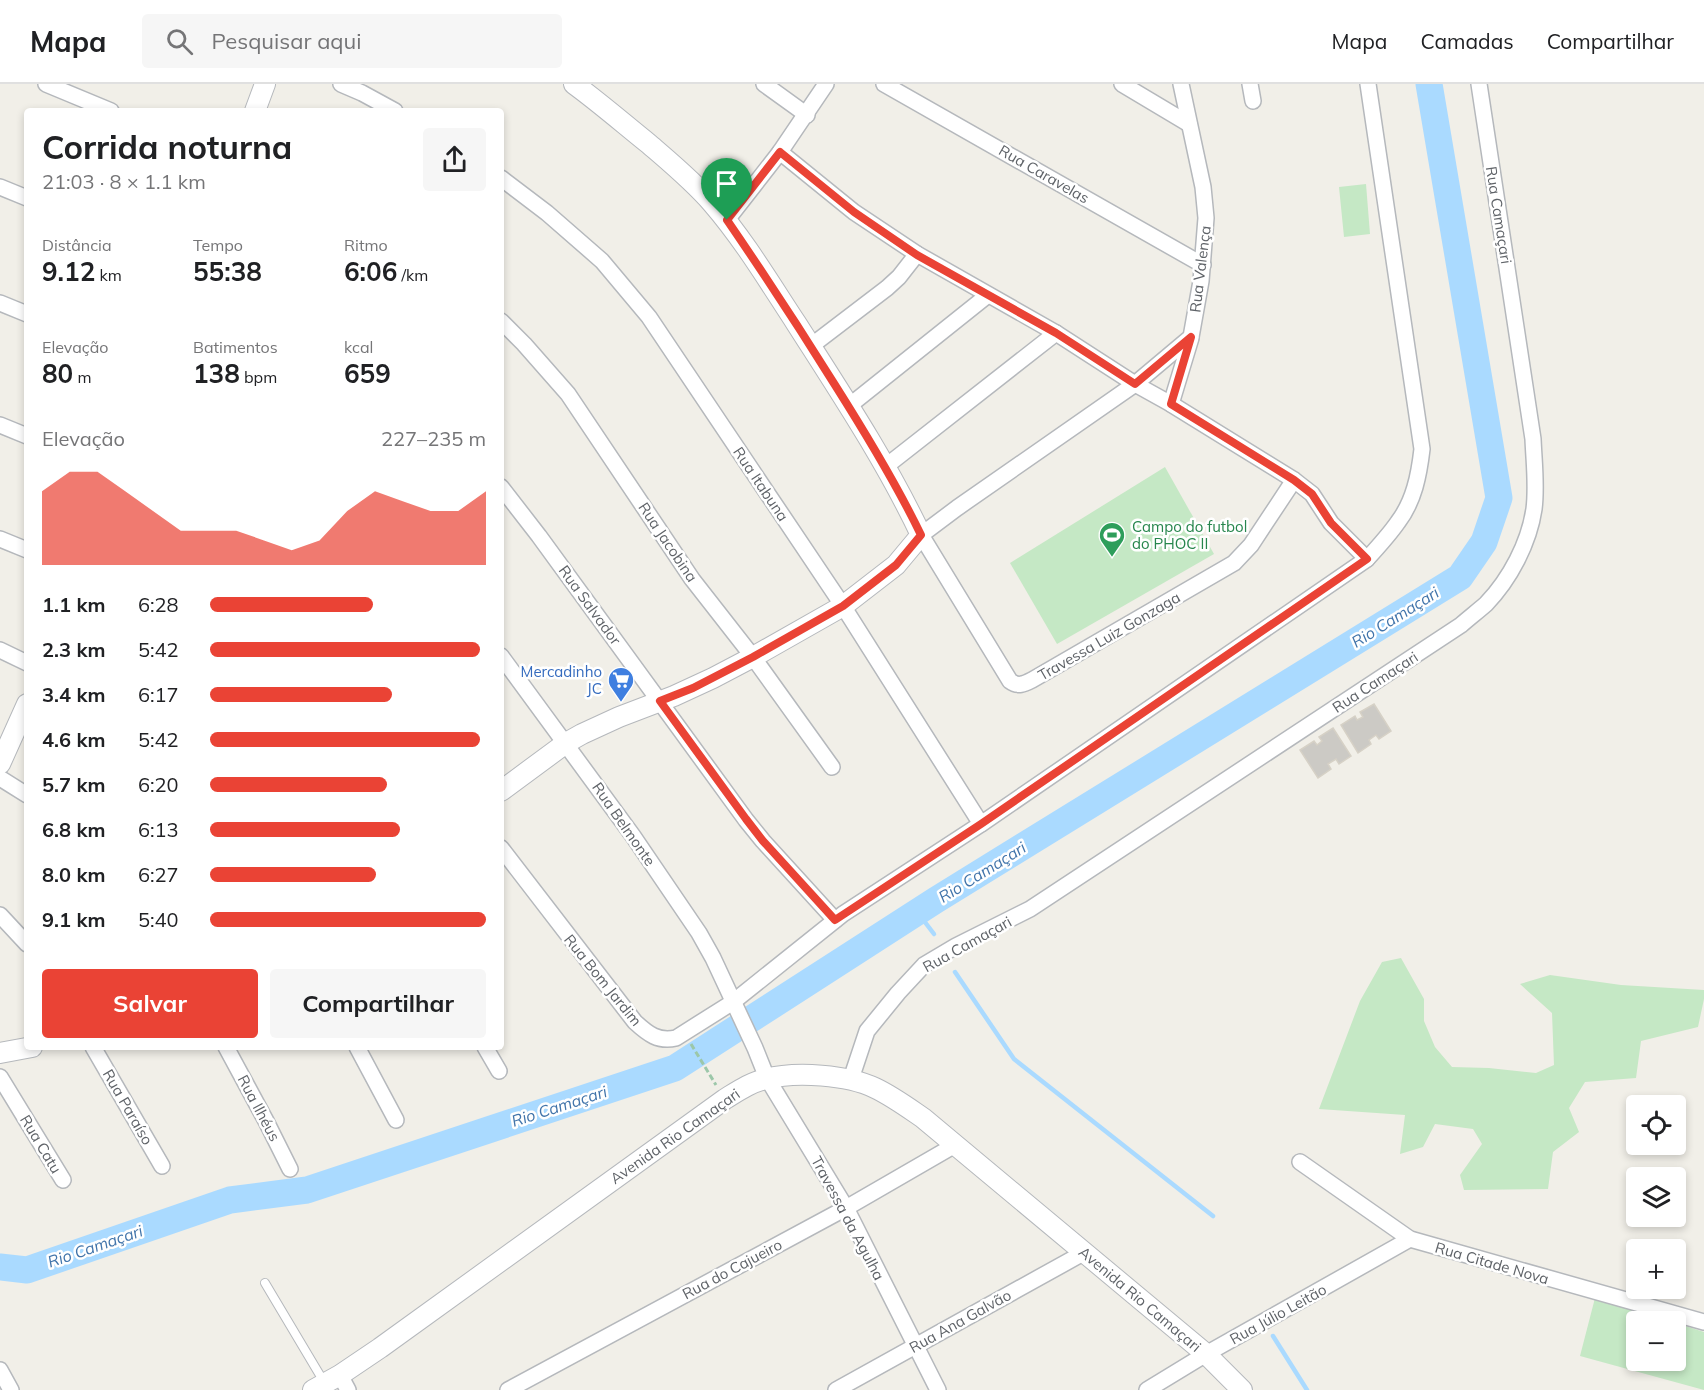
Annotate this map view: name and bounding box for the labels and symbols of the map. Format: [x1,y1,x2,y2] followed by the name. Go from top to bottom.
[995,140,1093,208] street label: Rua Caravelas
[701,158,752,220] pin
[1482,165,1516,265] street label: Rua Camaçari
[1185,224,1215,314] street label: Rua Valença
[729,443,793,525] street label: Rua Itabuna
[634,499,702,585] street label: Rua Jacobina
[1132,517,1247,553] place label: Campo do futbol do PHOC II
[1097,520,1127,558] sports icon: Campo do futbol do PHOC II
[555,562,626,649] street label: Rua Salvador
[1348,582,1443,652] water label: Rio Camaçari
[1035,588,1183,684] street label: Travessa Luiz Gonzaga
[1329,647,1421,717] street label: Rua Camaçari
[521,662,602,698] place label: Mercadinho JC
[606,665,636,703] supermarket icon: Mercadinho JC
[588,779,660,869] street label: Rua Belmonte
[935,837,1030,907] water label: Rio Camaçari
[919,912,1015,976] street label: Rua Camaçari
[560,930,646,1030] street label: Rua Bom Jardim
[99,1066,157,1148] street label: Rua Paraíso
[234,1072,284,1144] street label: Rua Ilhéus
[509,1081,609,1131] water label: Rio Camaçari
[607,1084,743,1188] street label: Avenida Rio Camaçari
[16,1111,66,1177] street label: Rua Catu
[807,1153,889,1283] street label: Travessa da Agulha
[45,1220,145,1272] water label: Rio Camaçari
[679,1235,785,1303] street label: Rua do Cajueiro
[1433,1238,1551,1288] street label: Rua Citade Nova
[1075,1242,1205,1356] street label: Avenida Rio Camaçari
[1226,1280,1330,1348] street label: Rua Júlio Leitão
[906,1285,1014,1357] street label: Rua Ana Galvão

